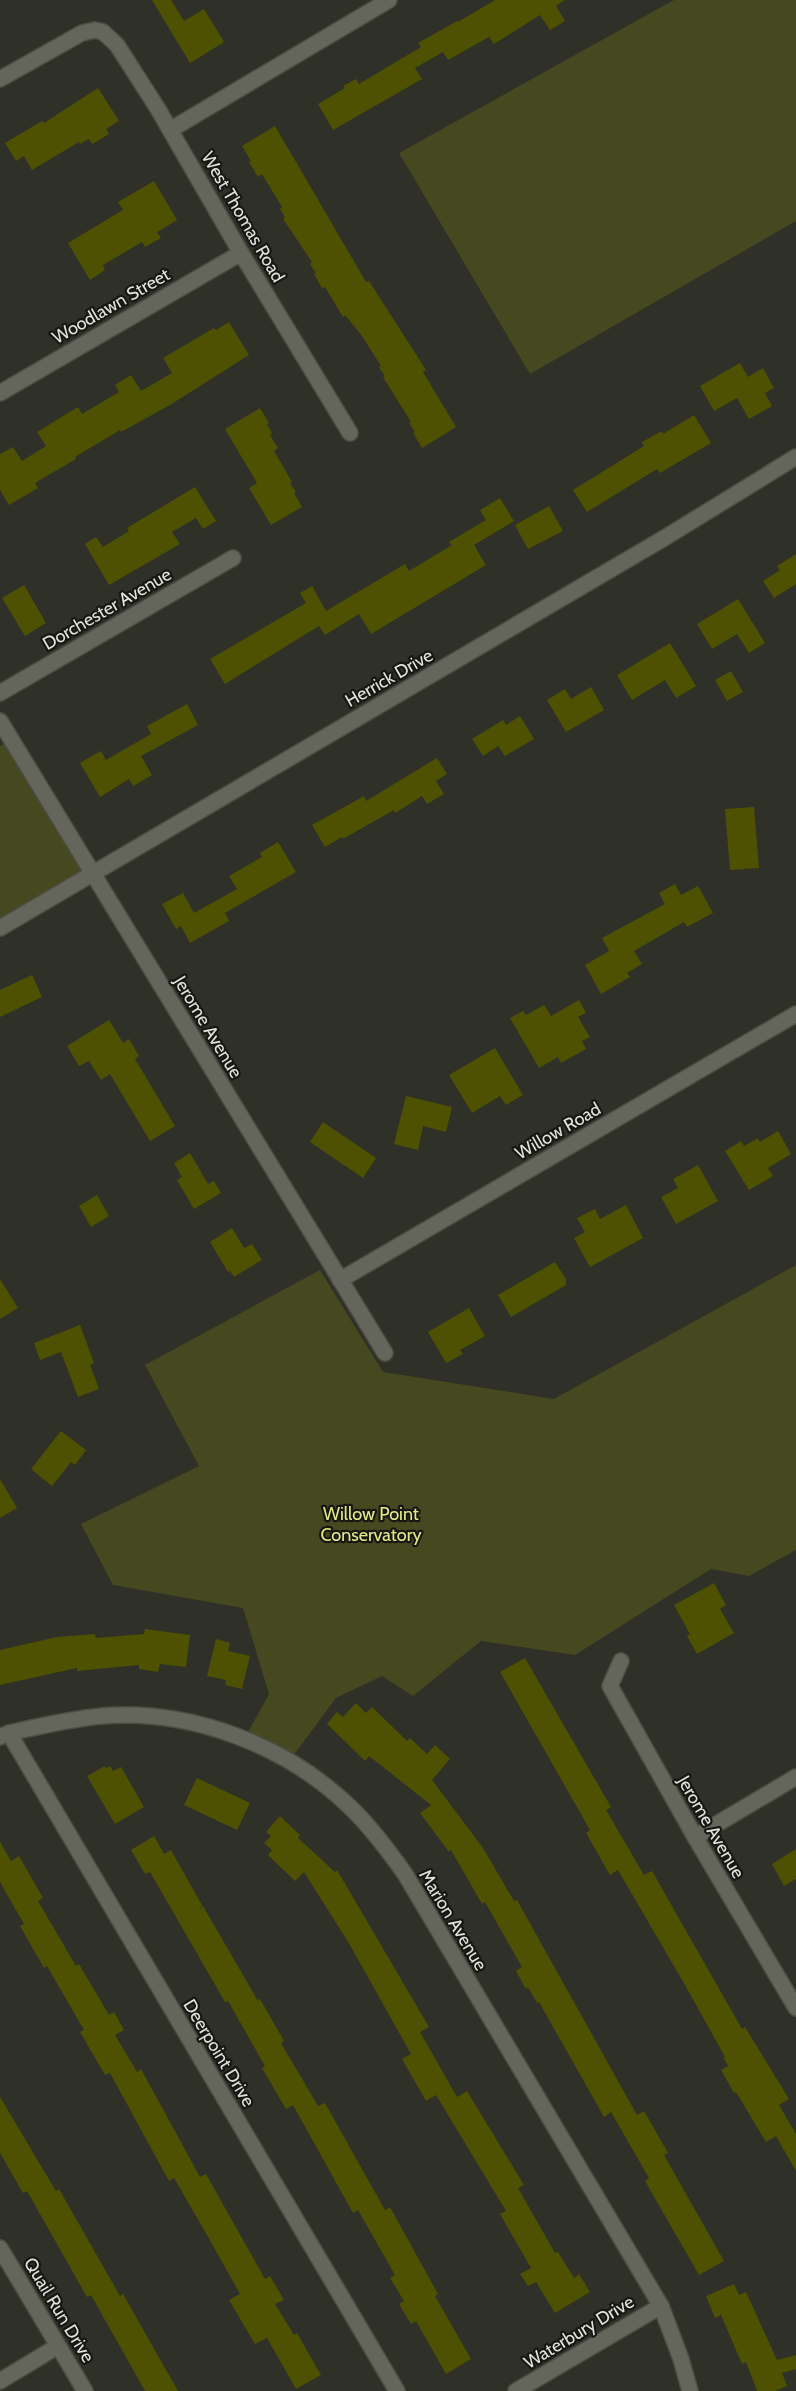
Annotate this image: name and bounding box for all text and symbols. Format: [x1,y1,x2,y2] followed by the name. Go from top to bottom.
[197,148,289,286] street label: West Thomas Road
[48,263,174,349] street label: Woodlawn Street
[39,563,175,655] street label: Dorchester Avenue
[341,644,437,712] street label: Herrick Drive
[168,971,247,1082] street label: Jerome Avenue
[511,1098,605,1164] street label: Willow Road
[320,1503,422,1546] park label: Willow Point Conservatory
[672,1771,749,1882] street label: Jerome Avenue
[414,1866,492,1974] street label: Marion Avenue
[178,1995,260,2111] street label: Deerpoint Drive
[19,2254,99,2366] street label: Quail Run Drive
[520,2291,638,2373] street label: Waterbury Drive

